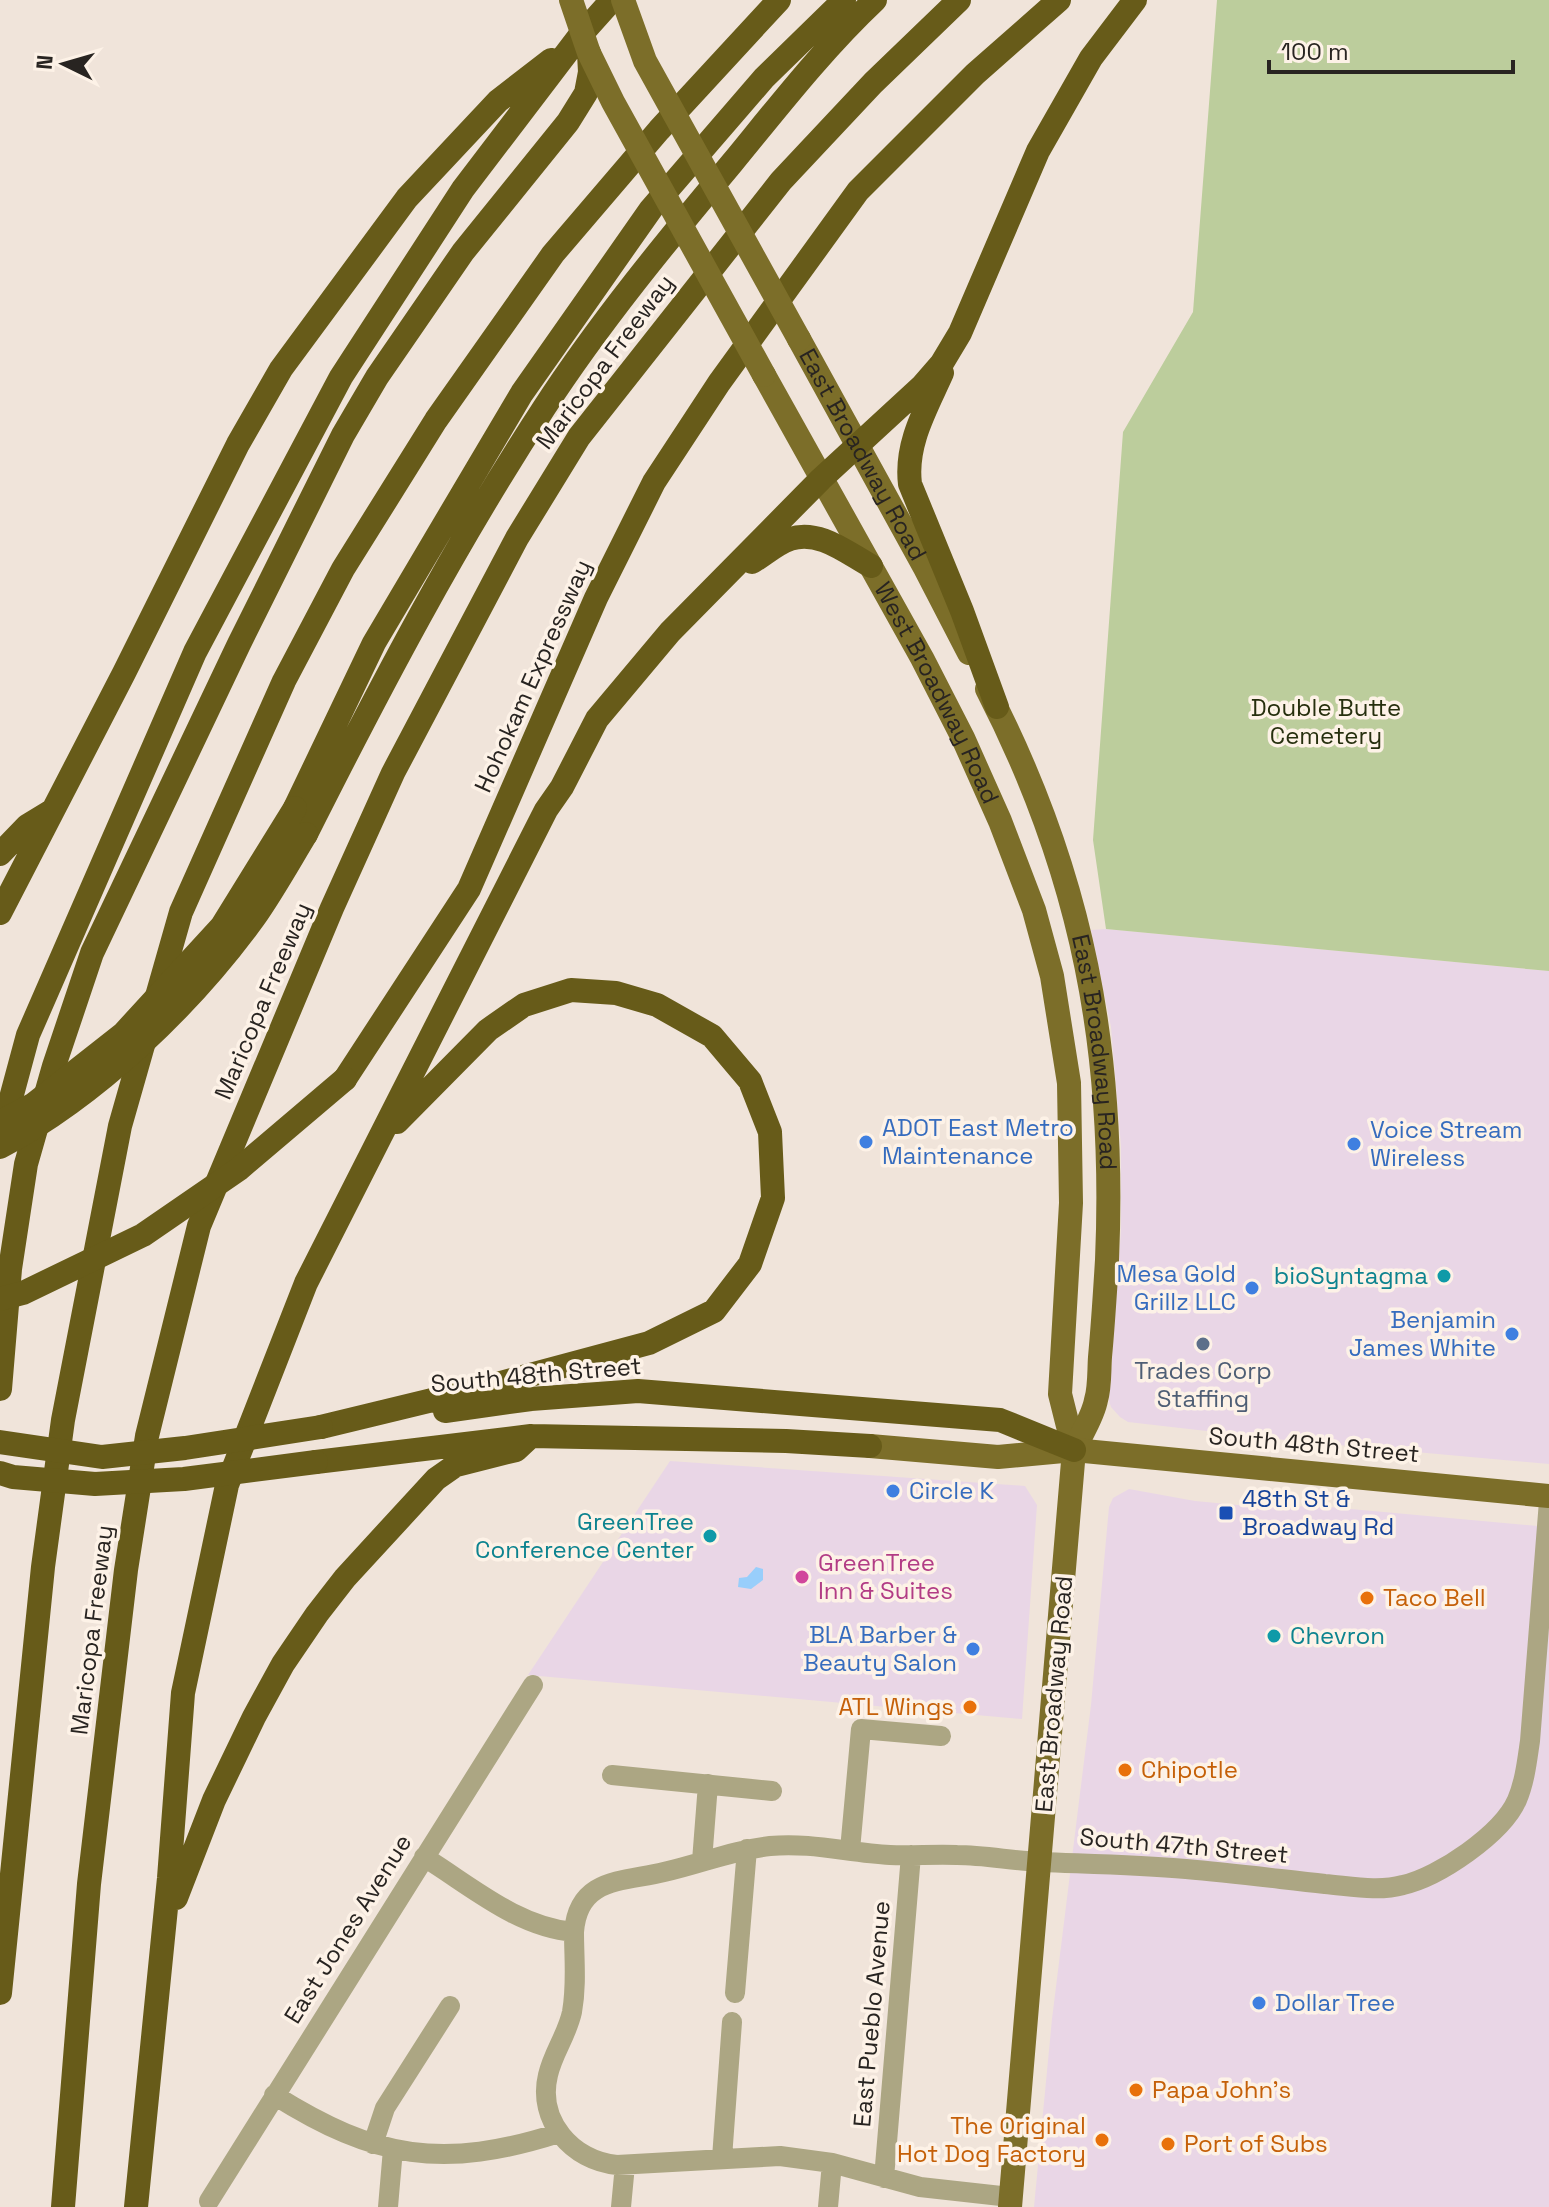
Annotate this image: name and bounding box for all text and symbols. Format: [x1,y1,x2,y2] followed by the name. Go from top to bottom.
[24,24,104,104] north arrow
[1269,24,1513,74] scale bar
[1281,36,1349,67] text: 100 m
[29,54,59,71] text: N
[529,268,680,455] street label: Maricopa Freeway
[792,343,934,566] street label: East Broadway Road
[467,555,598,797] street label: Hohokam Expressway
[868,576,1006,809] street label: West Broadway Road
[1251,692,1401,751] park label: Double Butte Cemetery
[207,898,318,1104] street label: Maricopa Freeway
[1065,931,1124,1170] street label: East Broadway Road
[882,1112,1074,1171] place label: ADOT East Metro Maintenance
[1370,1114,1522,1173] place label: Voice Stream Wireless
[857,1133,875,1151] marker: ADOT East Metro Maintenance
[1345,1135,1363,1153] marker: Voice Stream Wireless
[1117,1258,1236,1317] place label: Mesa Gold Grillz LLC
[1274,1260,1428,1291] place label: bioSyntagma
[1435,1267,1453,1285] marker: bioSyntagma
[1243,1279,1261,1297] marker: Mesa Gold Grillz LLC
[1349,1304,1496,1363] place label: Benjamin James White
[1503,1325,1521,1343] marker: Benjamin James White
[1194,1335,1212,1353] marker: Trades Corp Staffing
[429,1350,643,1399] street label: South 48th Street
[1134,1355,1272,1414] place label: Trades Corp Staffing
[1207,1420,1421,1469] street label: South 48th Street
[909,1475,995,1506] place label: Circle K
[884,1482,902,1500] marker: Circle K
[1242,1483,1394,1542] place label: 48th St & Broadway Rd
[1217,1504,1235,1522] marker: 48th St & Broadway Rd
[475,1506,694,1565] place label: GreenTree Conference Center
[63,1523,120,1737] street label: Maricopa Freeway
[701,1527,719,1545] marker: GreenTree Conference Center
[818,1547,953,1606] place label: GreenTree Inn & Suites
[793,1568,811,1586] marker: GreenTree Inn & Suites
[1028,1574,1079,1814] street label: East Broadway Road
[1383,1582,1486,1613] place label: Taco Bell
[1358,1589,1376,1607] marker: Taco Bell
[803,1619,957,1678] place label: BLA Barber & Beauty Salon
[1290,1620,1385,1651] place label: Chevron
[1265,1627,1283,1645] marker: Chevron
[964,1640,982,1658] marker: BLA Barber & Beauty Salon
[838,1691,954,1722] place label: ATL Wings
[961,1698,979,1716] marker: ATL Wings
[1141,1754,1238,1785] place label: Chipotle
[1116,1761,1134,1779] marker: Chipotle
[1078,1821,1290,1870] street label: South 47th Street
[277,1828,418,2029] street label: East Jones Avenue
[846,1900,897,2128] street label: East Pueblo Avenue
[1275,1987,1395,2018] place label: Dollar Tree
[1250,1994,1268,2012] marker: Dollar Tree
[1152,2074,1291,2105] place label: Papa John's
[1127,2081,1145,2099] marker: Papa John's
[897,2110,1086,2169] place label: The Original Hot Dog Factory
[1184,2128,1328,2159] place label: Port of Subs
[1093,2131,1111,2149] marker: The Original Hot Dog Factory
[1159,2135,1177,2153] marker: Port of Subs

